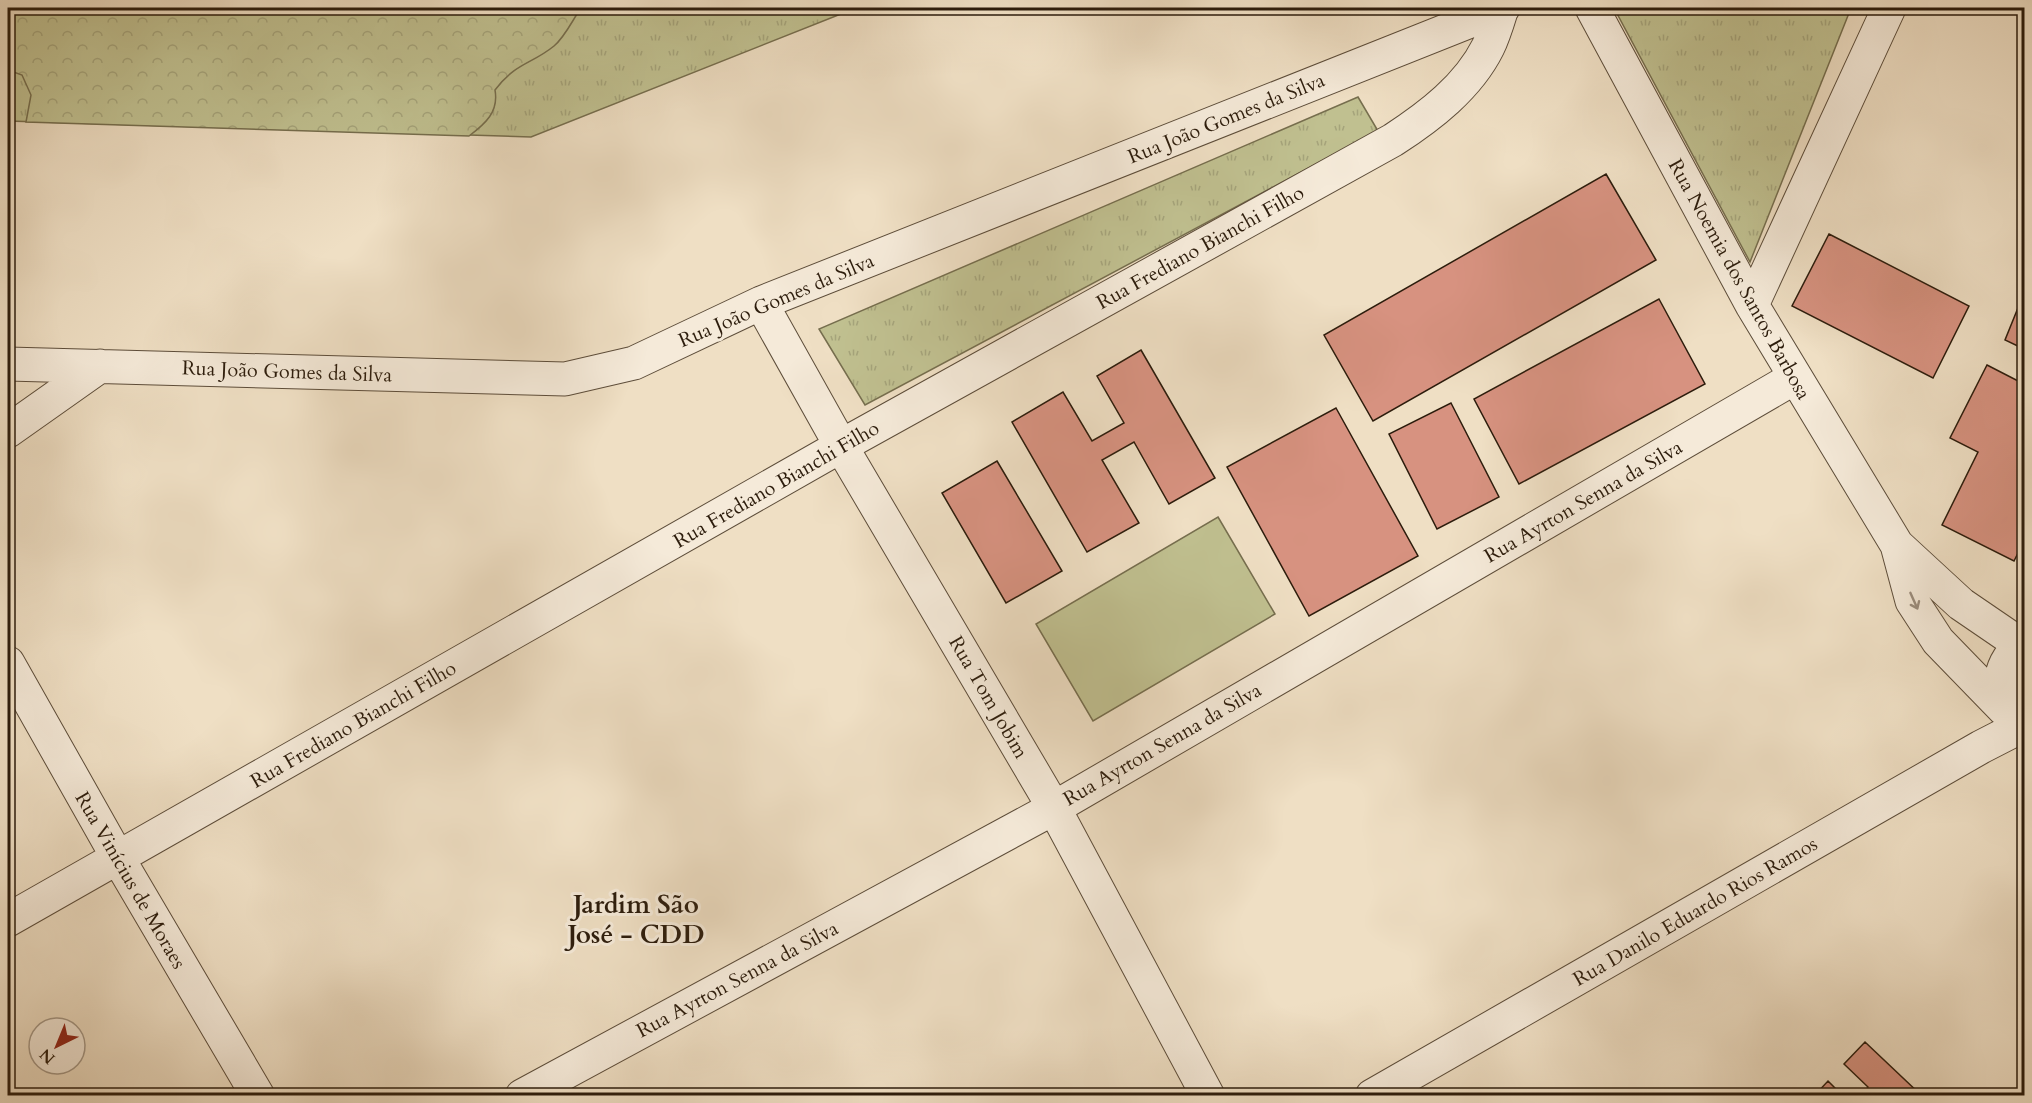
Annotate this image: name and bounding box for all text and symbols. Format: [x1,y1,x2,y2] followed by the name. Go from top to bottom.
[1124,66,1329,170] street label: Rua João Gomes da Silva
[1662,154,1817,405] street label: Rua Noemia dos Santos Barbosa
[1092,179,1309,316] street label: Rua Frediano Bianchi Filho
[674,247,879,354] street label: Rua João Gomes da Silva
[181,354,393,389] street label: Rua João Gomes da Silva
[668,414,884,554] street label: Rua Frediano Bianchi Filho
[1479,433,1688,569] street label: Rua Ayrton Senna da Silva
[1909,591,1920,609] one-way arrow
[943,631,1035,764] street label: Rua Tom Jobim
[245,654,461,794] street label: Rua Frediano Bianchi Filho
[1058,676,1267,812] street label: Rua Ayrton Senna da Silva
[69,787,192,974] street label: Rua Vinícius de Moraes
[1568,830,1822,993] street label: Rua Danilo Eduardo Rios Ramos
[564,887,704,952] district label: Jardim São José - CDD
[632,915,843,1044] street label: Rua Ayrton Senna da Silva
[27,1016,87,1076] north arrow
[35,1043,60,1069] text: N

